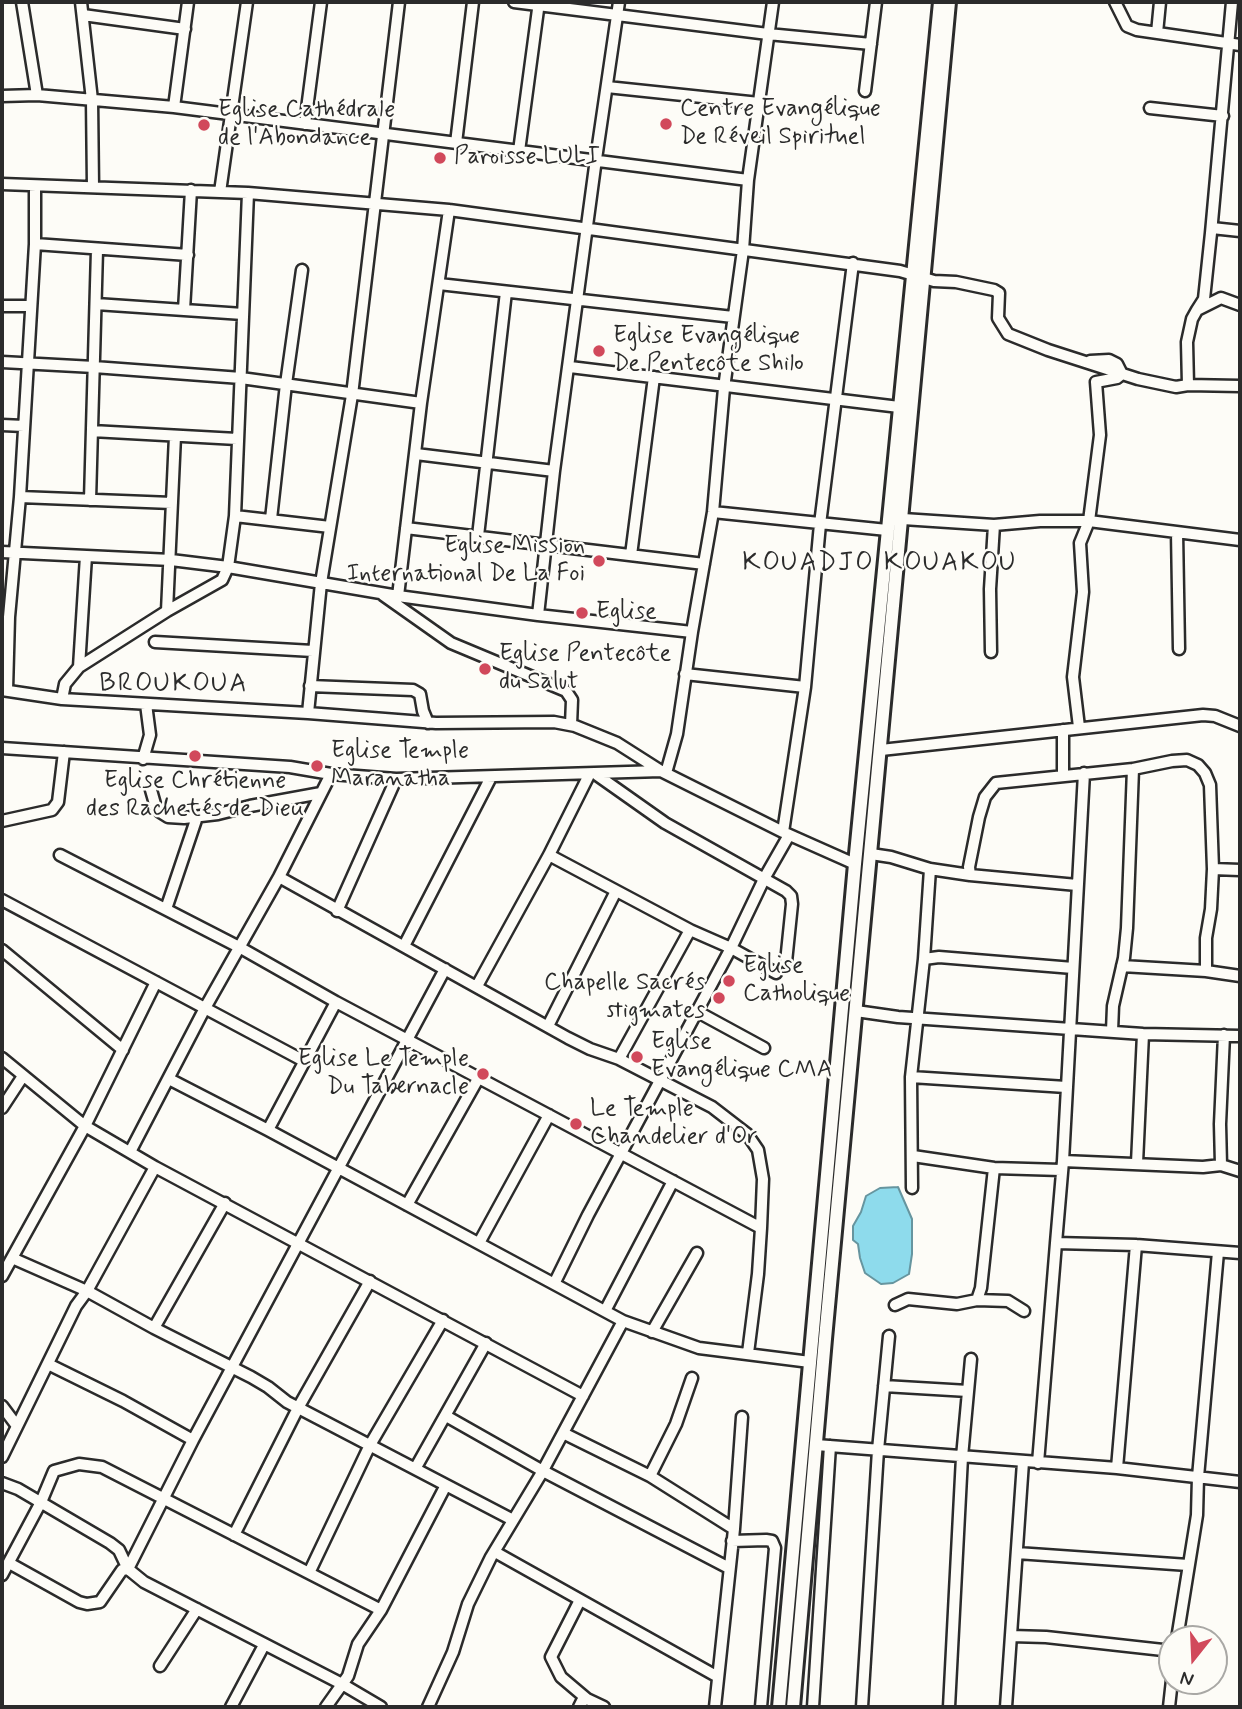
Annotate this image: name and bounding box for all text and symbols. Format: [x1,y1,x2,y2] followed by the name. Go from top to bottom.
[680,96,881,152] place label: Centre Evangélique De Réveil Spirituel
[218,97,395,153] place label: Eglise Cathédrale de l'Abondance
[658,116,674,132] marker: Centre Evangélique De Réveil Spirituel
[196,117,212,133] marker: Eglise Cathédrale de l'Abondance
[454,144,600,172] place label: Paroisse LULI
[432,150,448,166] marker: Paroisse LULI
[613,323,804,379] place label: Eglise Evangélique De Pentecôte Shilo
[591,343,607,359] marker: Eglise Evangélique De Pentecôte Shilo
[347,533,585,589] place label: Eglise Mission International De La Foi
[746,549,1014,581] district label: KOUADJO KOUAKOU
[591,553,607,569] marker: Eglise Mission International De La Foi
[596,599,657,627] place label: Eglise
[574,605,590,621] marker: Eglise
[499,641,671,697] place label: Eglise Pentecôte du Salut
[477,661,493,677] marker: Eglise Pentecôte du Salut
[104,670,244,702] district label: BROUKOUA
[331,738,469,794] place label: Eglise Temple Maranatha
[187,748,203,764] marker: Eglise Chrétienne des Rachetés de Dieu
[309,758,325,774] marker: Eglise Temple Maranatha
[86,768,304,824] place label: Eglise Chrétienne des Rachetés de Dieu
[743,953,850,1009] place label: Eglise Catholique
[544,970,705,1026] place label: Chapelle Sacrés stigmates
[721,973,737,989] marker: Eglise Catholique
[711,990,727,1006] marker: Chapelle Sacrés stigmates
[651,1029,832,1085] place label: Eglise Evangélique CMA
[298,1046,469,1102] place label: Eglise Le Temple Du Tabernacle
[629,1049,645,1065] marker: Eglise Evangélique CMA
[475,1066,491,1082] marker: Eglise Le Temple Du Tabernacle
[590,1096,757,1152] place label: Le Temple Chandelier d'Or
[568,1116,584,1132] marker: Le Temple Chandelier d'Or
[1158,1625,1228,1695] north arrow
[1177,1665,1197,1692] text: N

